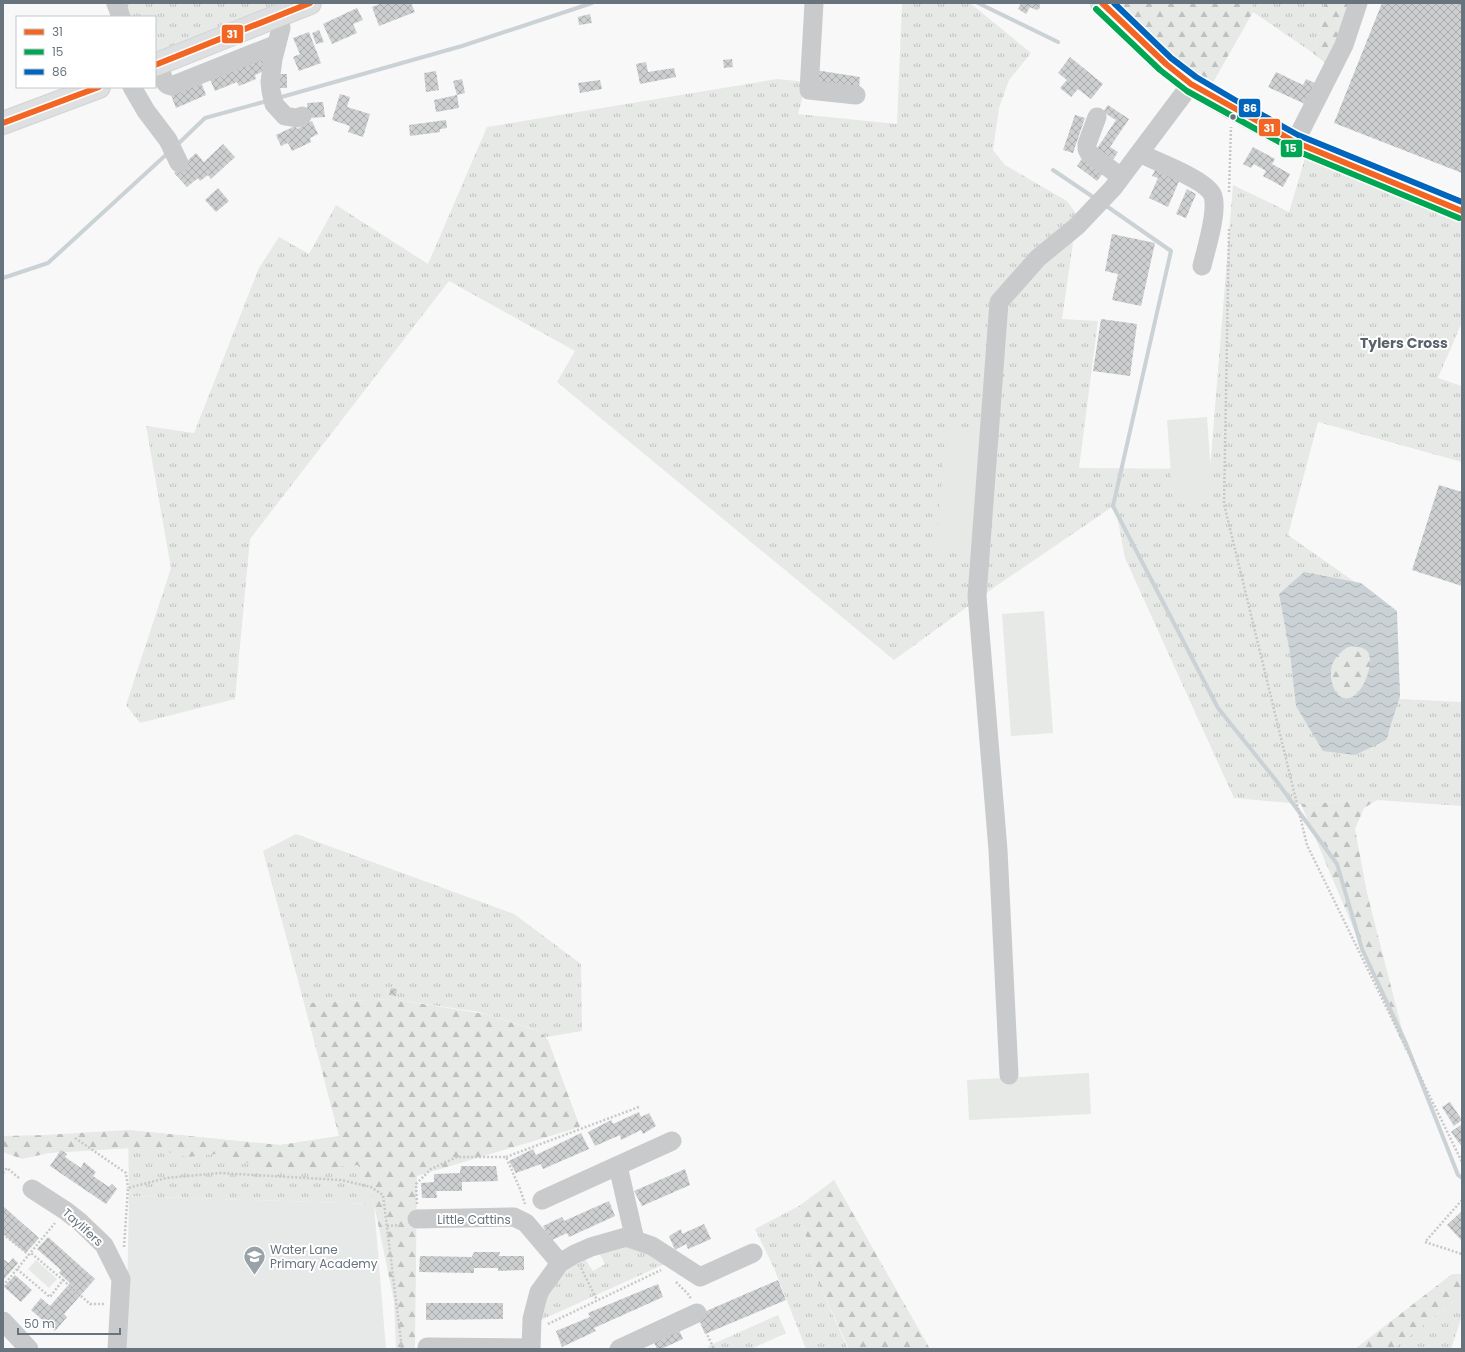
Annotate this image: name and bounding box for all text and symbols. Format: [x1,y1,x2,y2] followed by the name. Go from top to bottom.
[16,16,156,88] legend
[52,23,63,40] text: 31
[221,24,244,44] line badge: 31
[227,26,237,42] text: 31
[52,43,63,60] text: 15
[52,63,67,80] text: 86
[1238,98,1261,118] line badge: 86
[1243,100,1257,116] text: 86
[1228,112,1238,122] unlabelled marker
[1258,118,1281,137] line badge: 31
[1264,120,1274,136] text: 31
[1280,139,1303,158] line badge: 15
[1285,140,1297,156] text: 15
[1360,333,1448,353] district label: Tylers Cross
[59,1204,107,1250] street label: Taylifers
[437,1211,511,1228] street label: Little Cattins
[270,1241,378,1272] place label: Water Lane Primary Academy
[241,1243,267,1276] school or university icon: Water Lane Primary Academy
[18,1310,120,1336] scale bar
[24,1315,55,1332] text: 50 m

